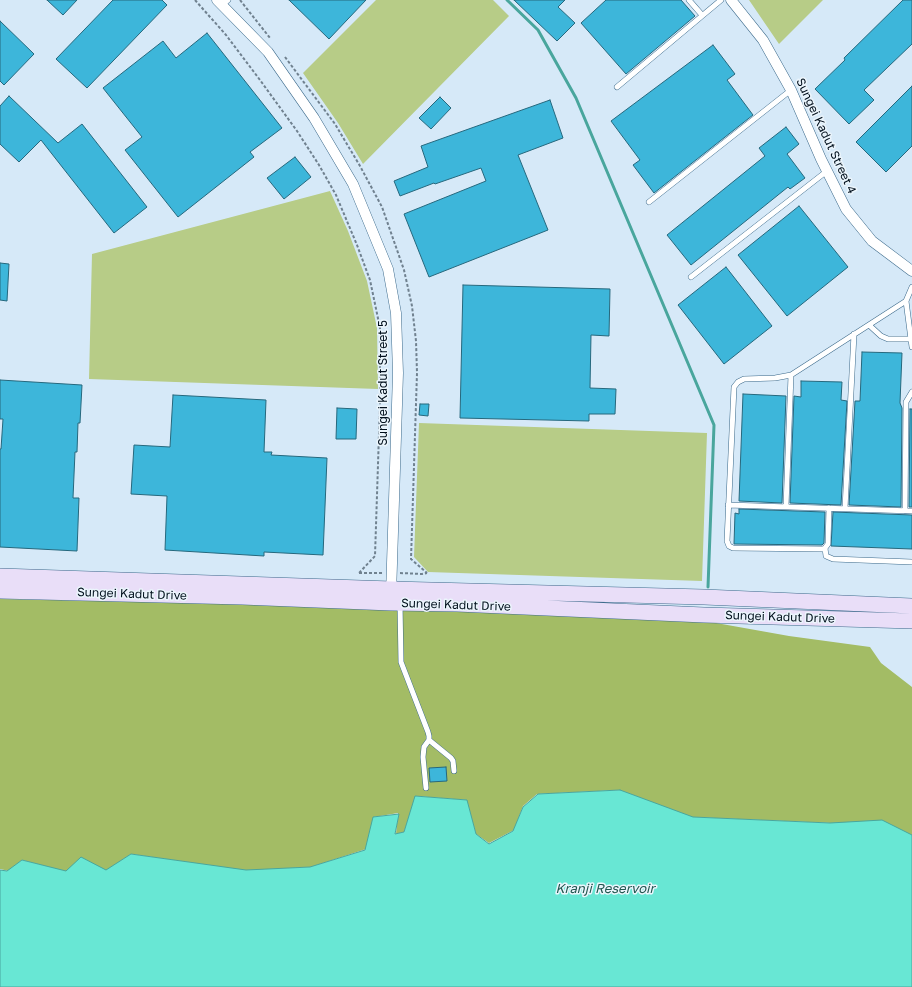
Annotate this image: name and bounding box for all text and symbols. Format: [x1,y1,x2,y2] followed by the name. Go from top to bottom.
[793,76,859,196] street label: Sungei Kadut Street 4
[376,320,390,446] street label: Sungei Kadut Street 5
[77,585,187,603] street label: Sungei Kadut Drive
[401,596,511,614] street label: Sungei Kadut Drive
[725,608,835,626] street label: Sungei Kadut Drive
[556,881,654,897] water label: Kranji Reservoir

